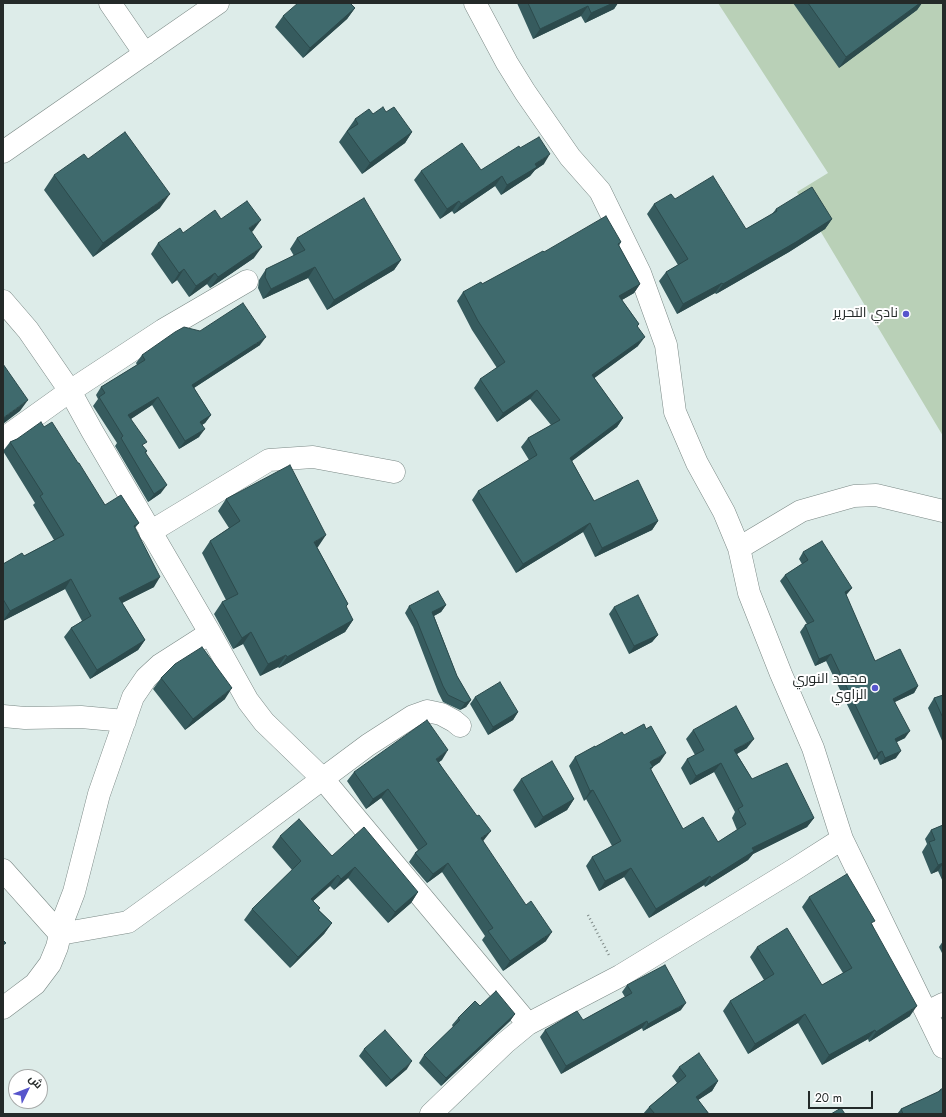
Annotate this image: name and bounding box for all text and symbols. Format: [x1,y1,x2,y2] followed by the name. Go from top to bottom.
[833,306,898,322] place label: نادي التحرير
[901,309,911,319] marker: نادي التحرير
[792,672,867,704] place label: محمد النوري الزاوي
[870,683,880,693] marker: محمد النوري الزاوي
[8,1069,48,1109] north arrow
[25,1071,47,1092] text: ش
[810,1083,875,1109] scale bar
[815,1089,842,1107] text: 20 m

